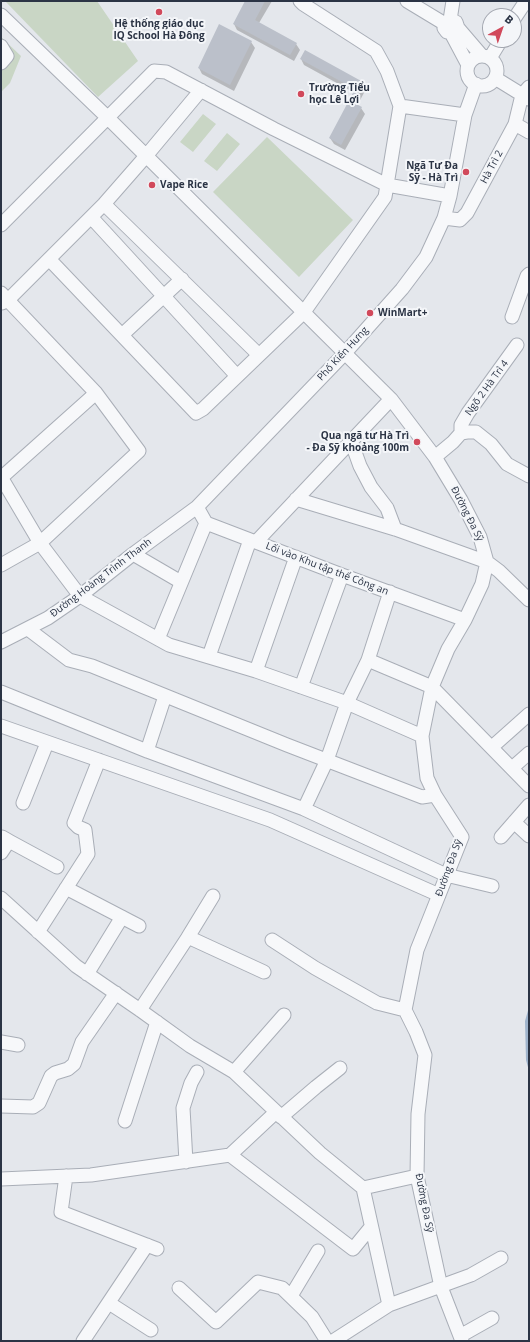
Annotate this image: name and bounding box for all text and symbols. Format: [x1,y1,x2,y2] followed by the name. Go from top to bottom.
[154,7,164,17] marker: Hệ thống giáo dục IQ School Hà Đông
[482,8,522,48] north arrow
[502,11,517,27] text: B
[113,18,205,42] place label: Hệ thống giáo dục IQ School Hà Đông
[309,82,370,106] place label: Trường Tiểu học Lê Lợi
[296,89,306,99] marker: Trường Tiểu học Lê Lợi
[478,148,506,186] street label: Hà Trì 2
[406,160,458,184] place label: Ngã Tư Đa Sỹ - Hà Trì
[461,167,471,177] marker: Ngã Tư Đa Sỹ - Hà Trì
[160,179,208,191] place label: Vape Rice
[147,180,157,190] marker: Vape Rice
[378,307,427,319] place label: WinMart+
[365,308,375,318] marker: WinMart+
[315,325,371,383] street label: Phố Kiến Hưng
[463,358,511,418] street label: Ngõ 2 Hà Trì 4
[307,430,409,454] place label: Qua ngã tư Hà Trì - Đa Sỹ khoảng 100m
[412,437,422,447] marker: Qua ngã tư Hà Trì - Đa Sỹ khoảng 100m
[448,485,486,543] street label: Đường Đa Sỹ
[48,536,154,620] street label: Đường Hoàng Trình Thanh
[264,540,390,598] street label: Lối vào Khu tập thể Công an
[433,838,465,898] street label: Đường Đa Sỹ
[412,1172,436,1234] street label: Đường Đa Sỹ

